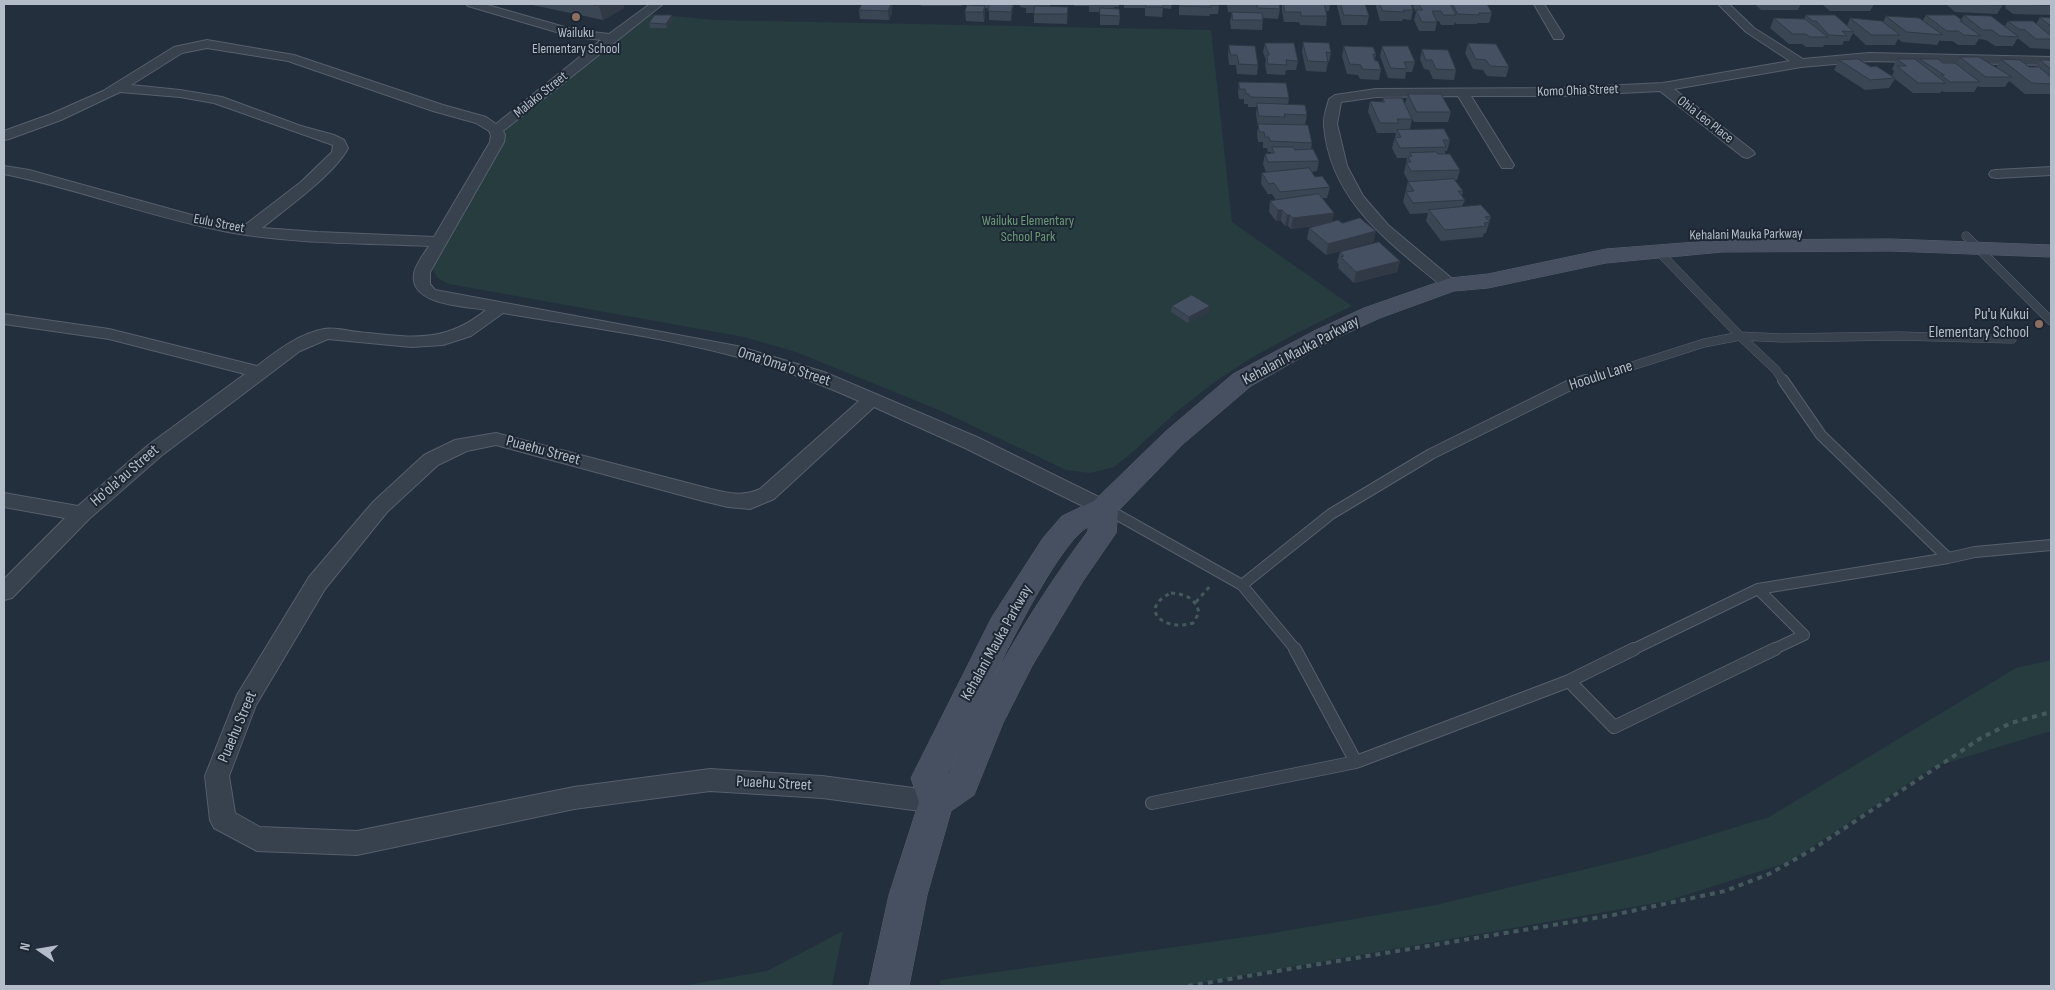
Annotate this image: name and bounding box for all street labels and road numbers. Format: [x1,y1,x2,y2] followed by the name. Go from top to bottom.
[511,68,571,122] street label: Malako Street
[1537,81,1619,101] street label: Komo Ohia Street
[1673,93,1737,147] street label: Ohia Leo Place
[192,211,246,237] street label: Eulu Street
[1689,226,1803,244] street label: Kehalani Mauka Parkway
[1239,312,1363,390] street label: Kehalani Mauka Parkway
[735,343,833,391] street label: Oma'Oma'o Street
[1567,357,1635,395] street label: Hooulu Lane
[504,432,582,470] street label: Puaehu Street
[87,441,163,511] street label: Ho'ola'au Street
[957,582,1037,704] street label: Kehalani Mauka Parkway
[214,688,262,766] street label: Puaehu Street
[736,772,812,796] street label: Puaehu Street

